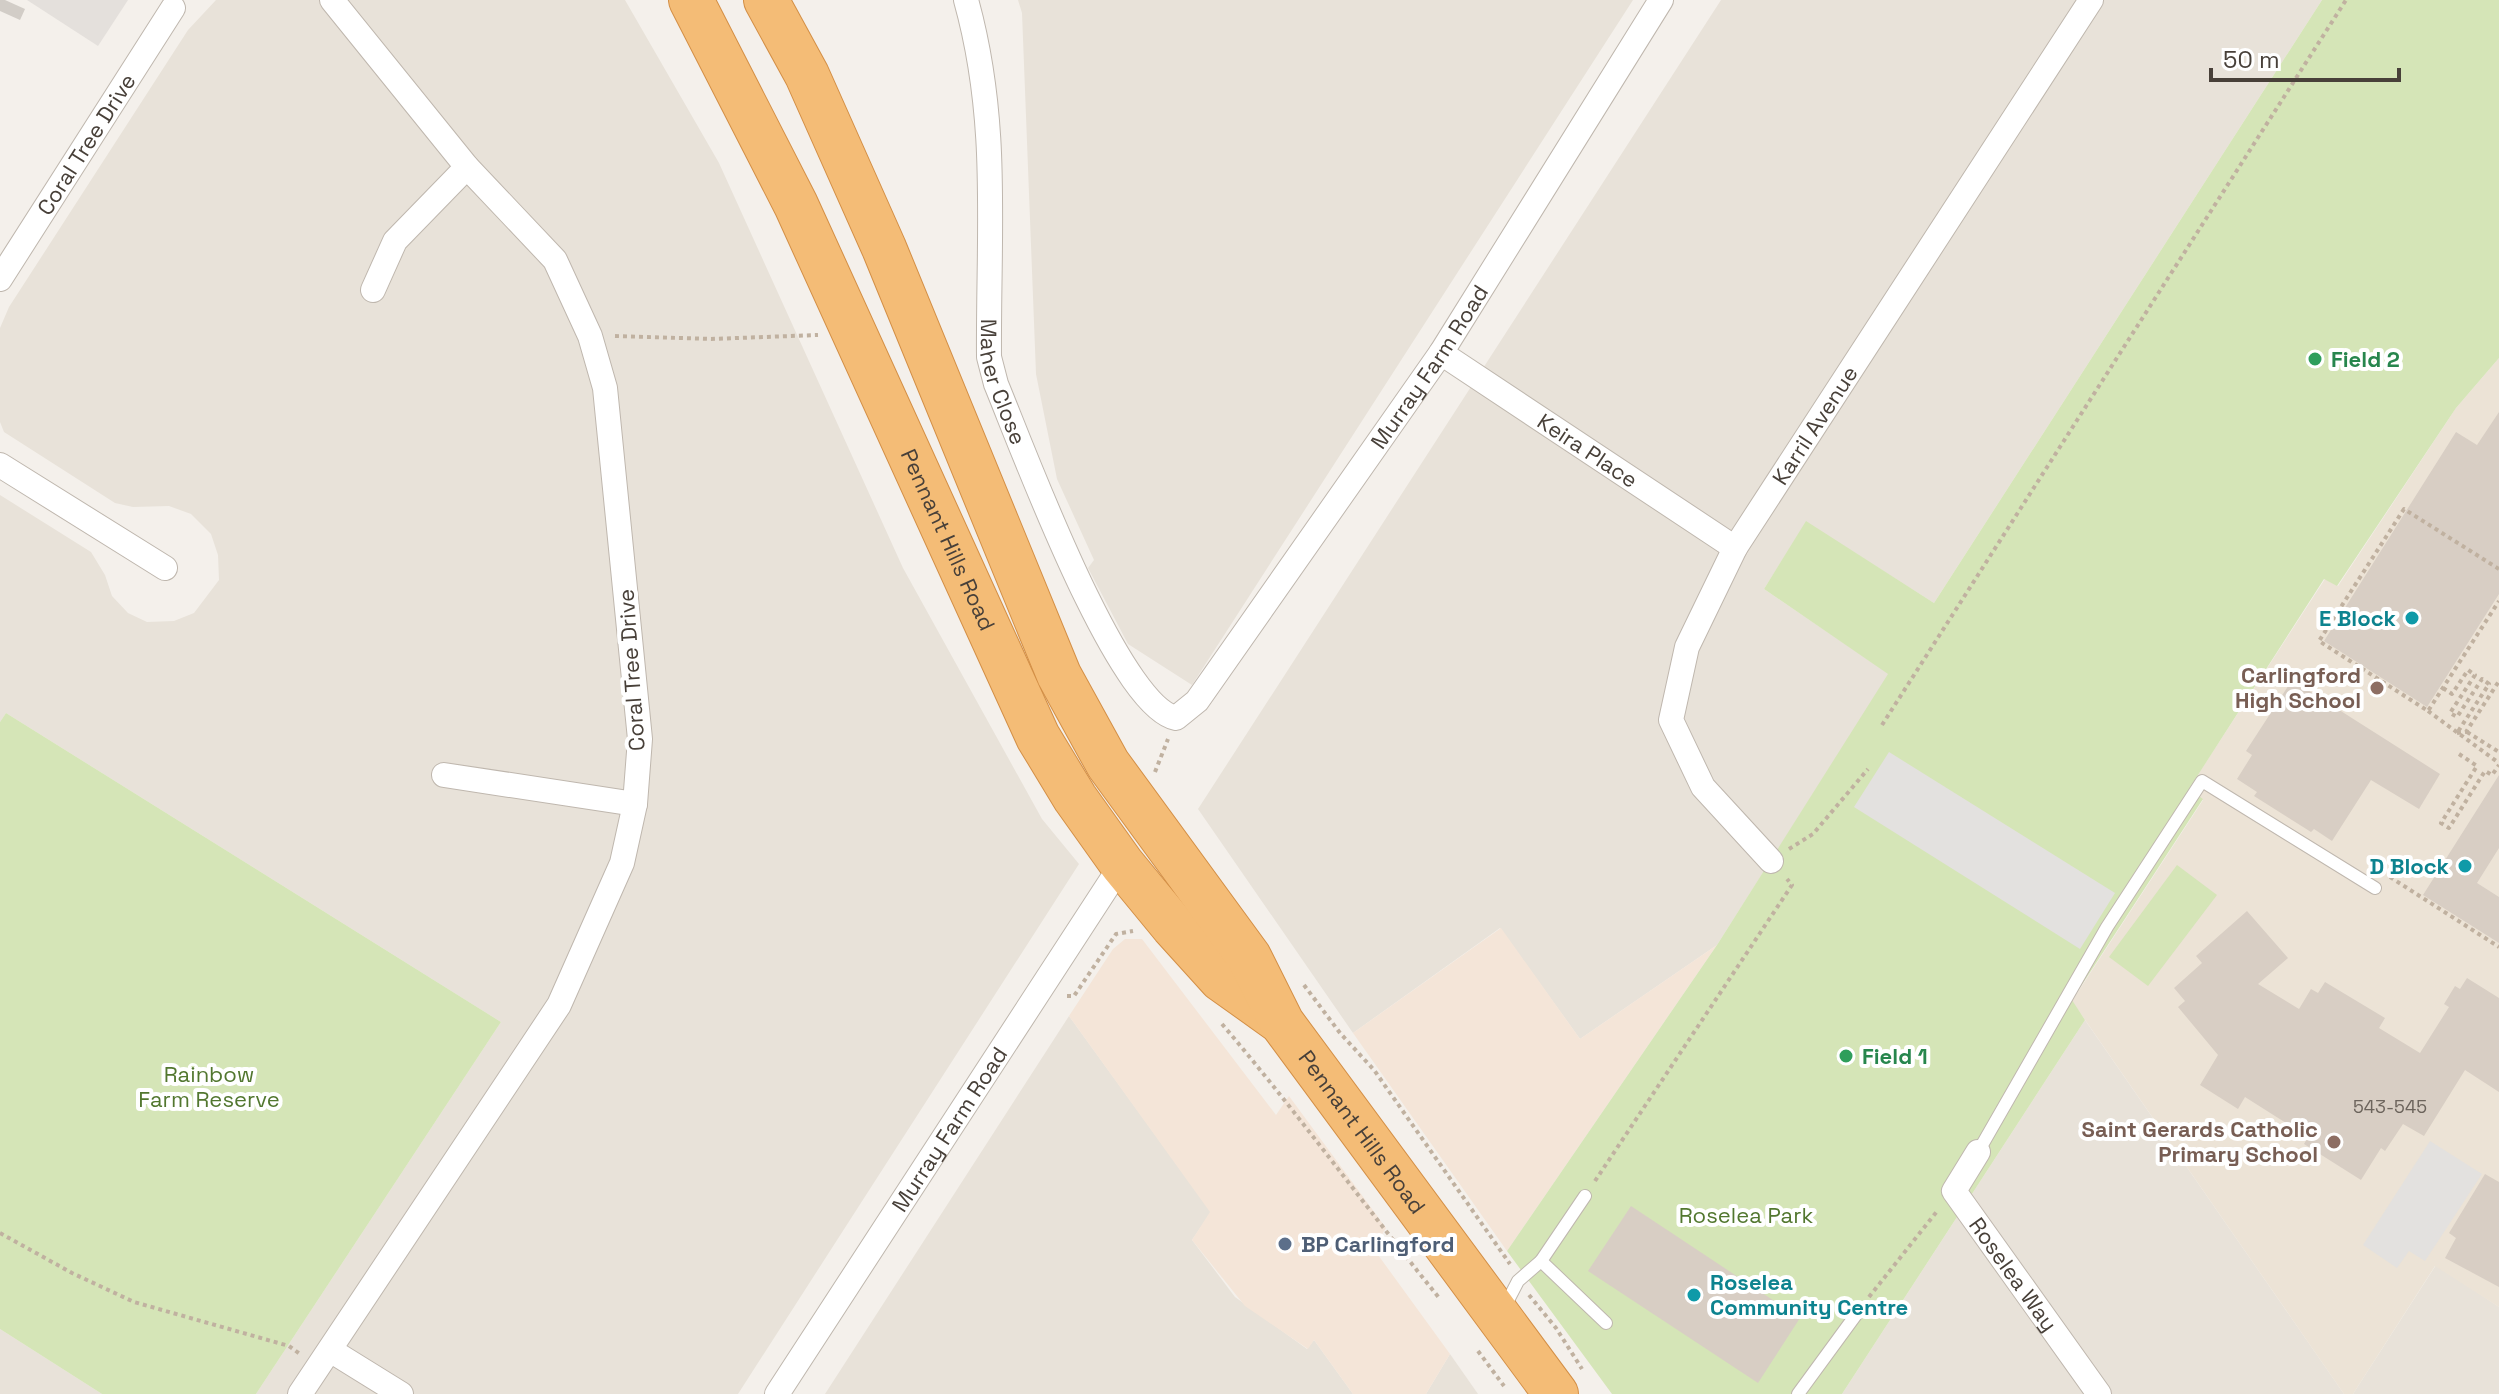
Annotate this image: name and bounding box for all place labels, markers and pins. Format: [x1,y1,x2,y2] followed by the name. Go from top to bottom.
[2331,345,2400,373] place label: Field 2
[2306,350,2324,368] marker: Field 2
[2319,604,2397,632] place label: E Block
[2403,609,2421,627] marker: E Block
[2235,661,2361,714] place label: Carlingford High School
[2368,679,2386,697] marker: Carlingford High School
[2370,852,2450,880] place label: D Block
[2456,857,2474,875] marker: D Block
[1862,1042,1928,1070] place label: Field 1
[1837,1047,1855,1065] marker: Field 1
[2082,1115,2318,1168] place label: Saint Gerards Catholic Primary School
[2325,1133,2343,1151] marker: Saint Gerards Catholic Primary School
[1301,1230,1454,1258] place label: BP Carlingford
[1276,1235,1294,1253] marker: BP Carlingford
[1710,1268,1908,1321] place label: Roselea Community Centre
[1685,1286,1703,1304] marker: Roselea Community Centre

